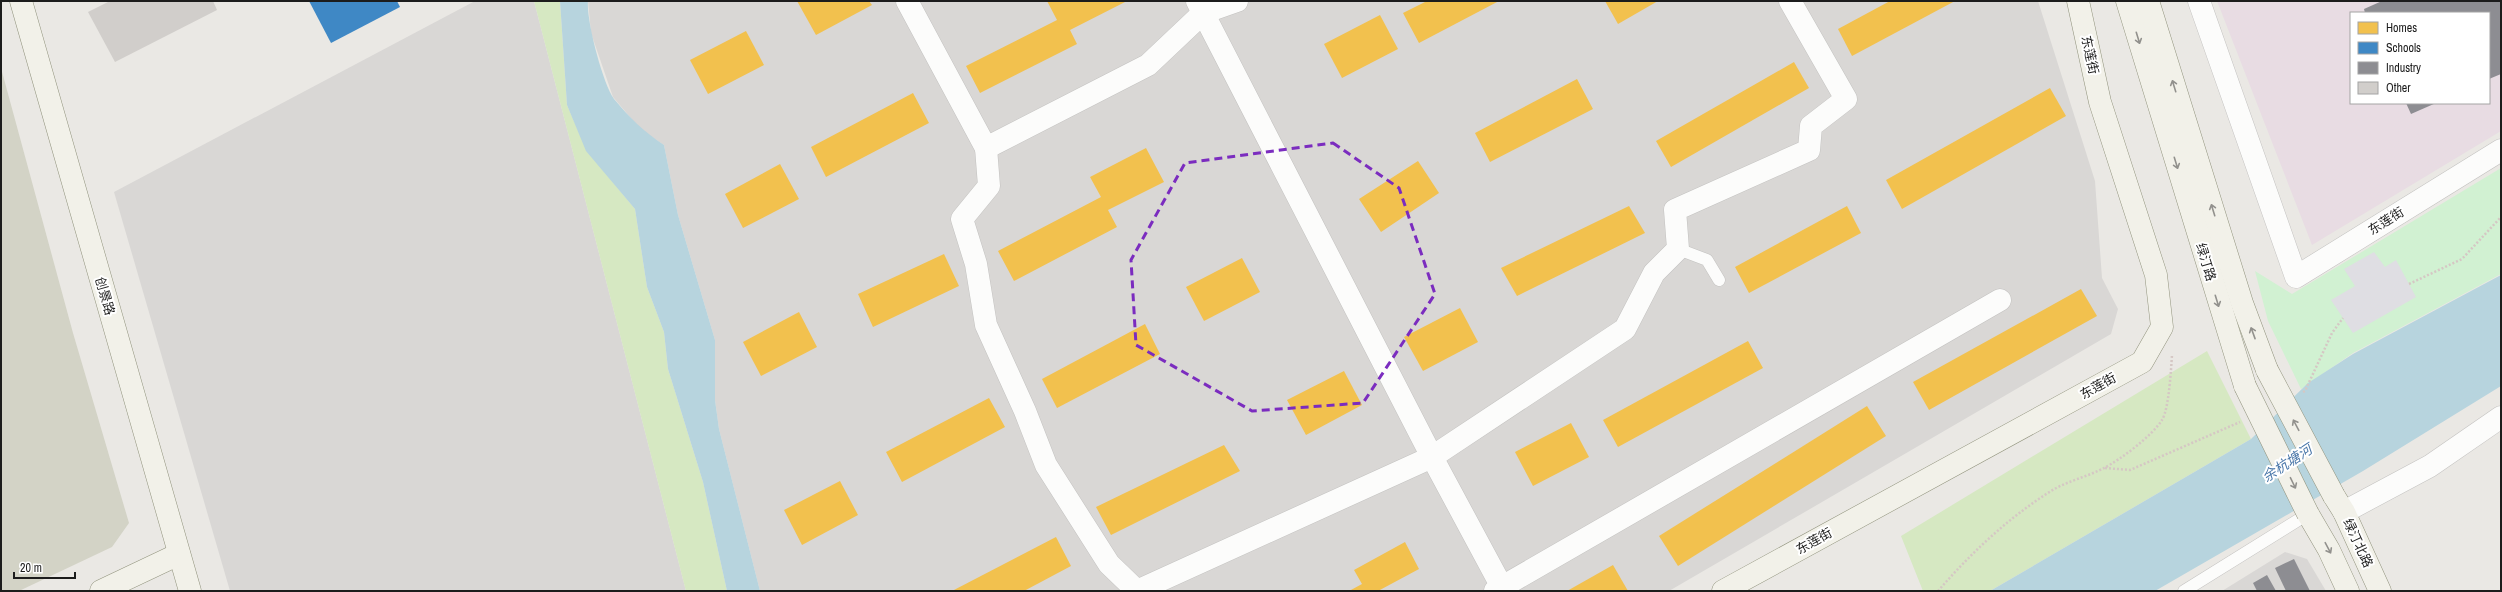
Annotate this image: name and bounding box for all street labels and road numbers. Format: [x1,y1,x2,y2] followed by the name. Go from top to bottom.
[2078,34,2102,76] street label: 东莲街
[2365,203,2407,239] street label: 东莲街
[2192,241,2220,283] street label: 绿汀路
[91,275,119,317] street label: 创景路
[2077,369,2119,403] street label: 东莲街
[2339,516,2377,570] street label: 绿汀北路
[1793,524,1835,558] street label: 东莲街

